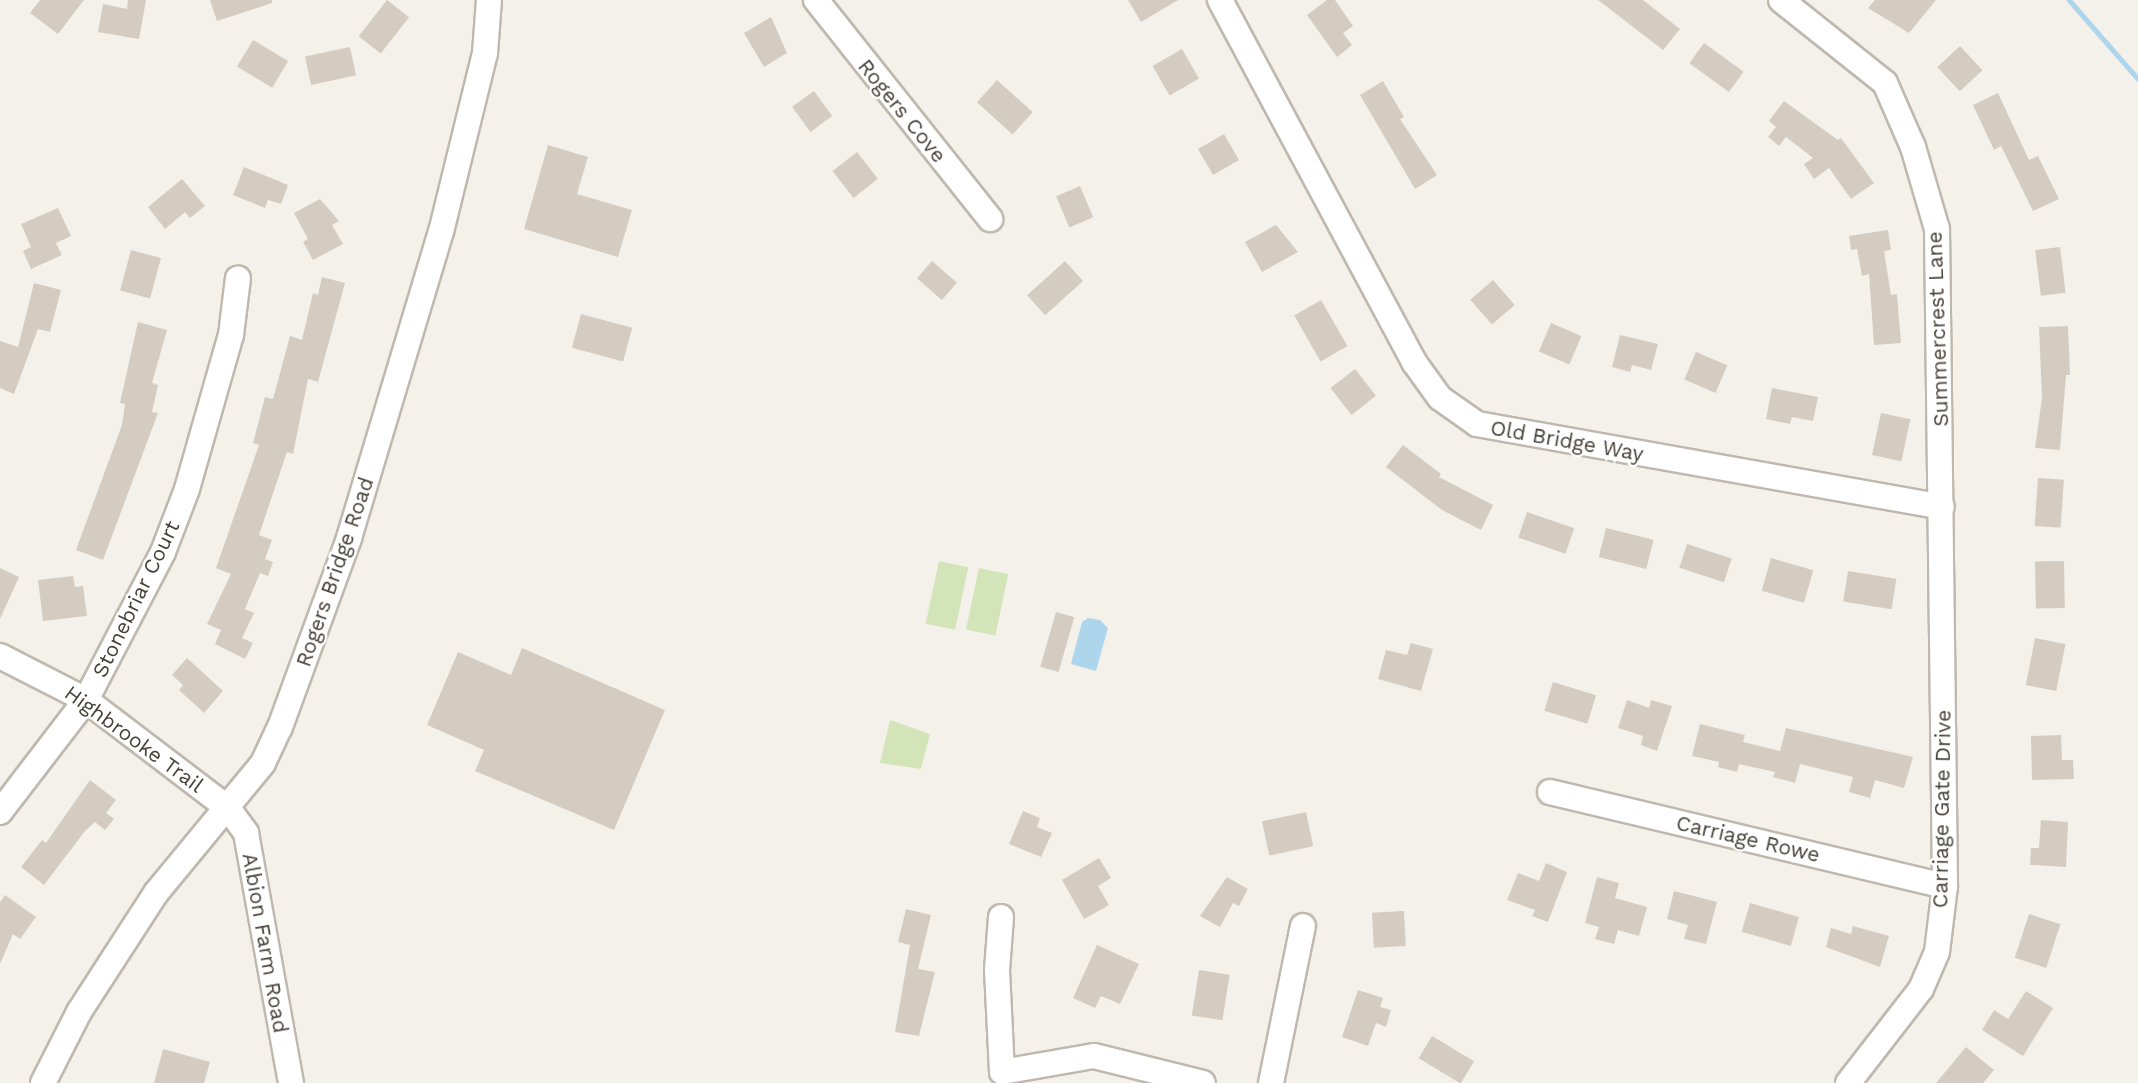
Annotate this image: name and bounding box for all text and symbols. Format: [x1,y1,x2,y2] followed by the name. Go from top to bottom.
[853,54,951,168] street label: Rogers Cove
[1922,231,1954,427] street label: Summercrest Lane
[1488,415,1646,467] street label: Old Bridge Way
[291,474,379,670] street label: Rogers Bridge Road
[87,516,185,682] street label: Stonebriar Court
[59,680,209,798] street label: Highbrooke Trail
[1928,710,1956,908] street label: Carriage Gate Drive
[1674,810,1822,868] street label: Carriage Rowe
[237,851,293,1035] street label: Albion Farm Road

